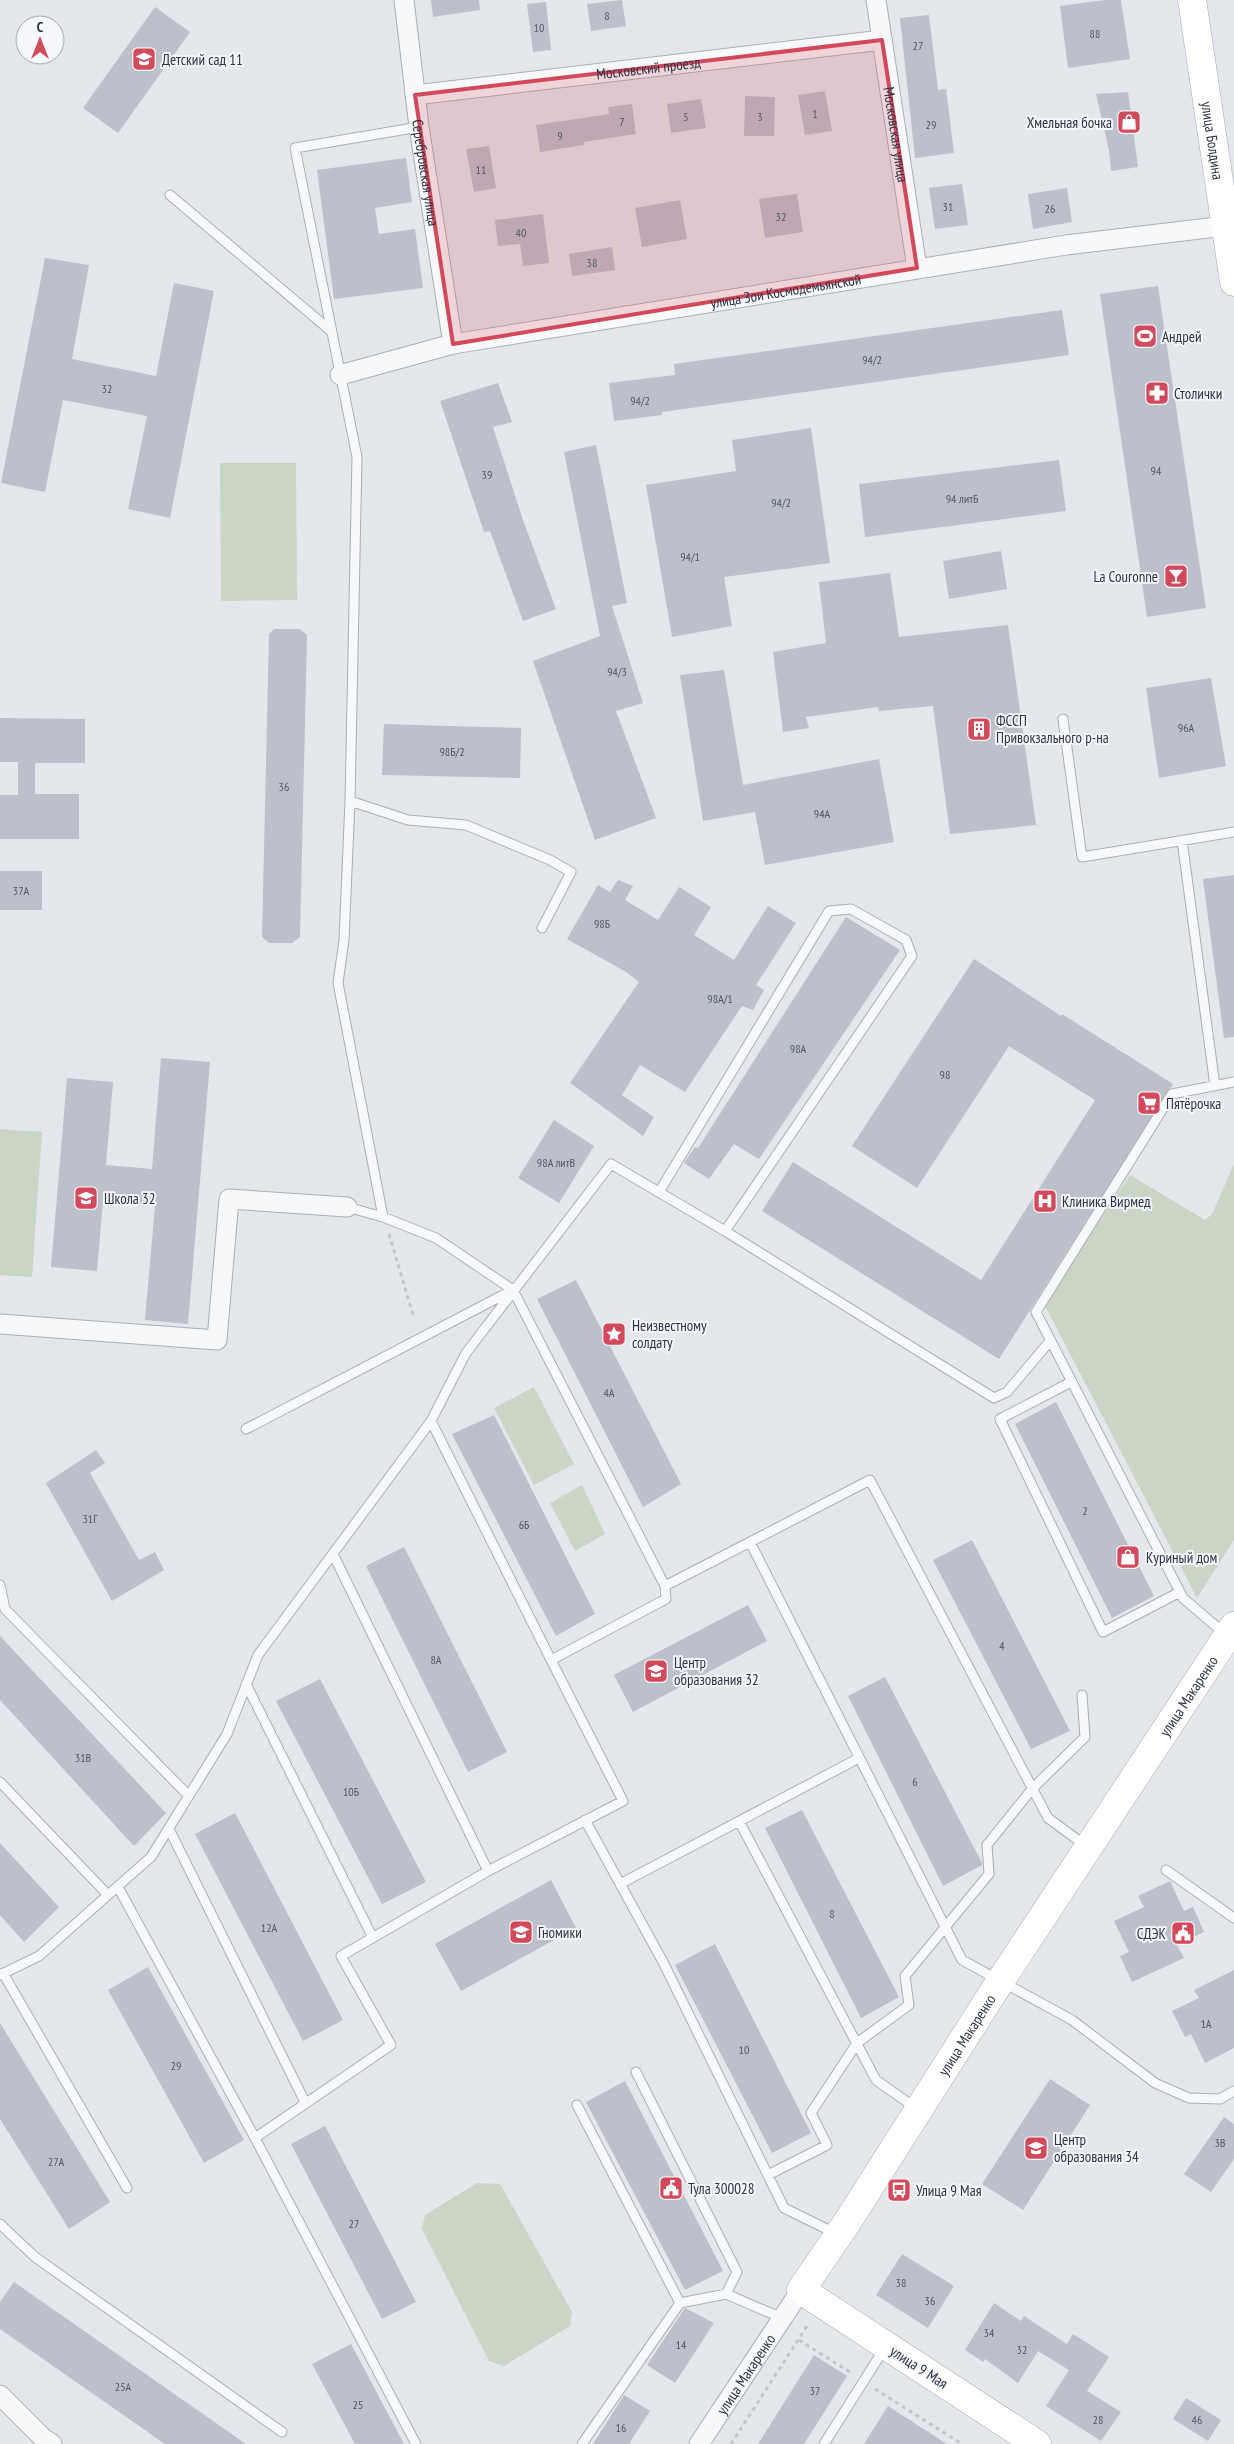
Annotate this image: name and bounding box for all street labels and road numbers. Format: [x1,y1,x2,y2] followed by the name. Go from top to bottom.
[595,52,702,83] street label: Московский проезд
[880,85,913,184] street label: Московская улица
[1198,100,1228,181] street label: улица Болдина
[409,118,444,227] street label: Серебровская улица
[709,269,862,312] street label: улица Зои Космодемьянской
[1155,1652,1222,1740] street label: улица Макаренко
[933,1990,999,2079] street label: улица Макаренко
[712,2330,779,2418] street label: улица Макаренко
[886,2341,952,2393] street label: улица 9 Мая

